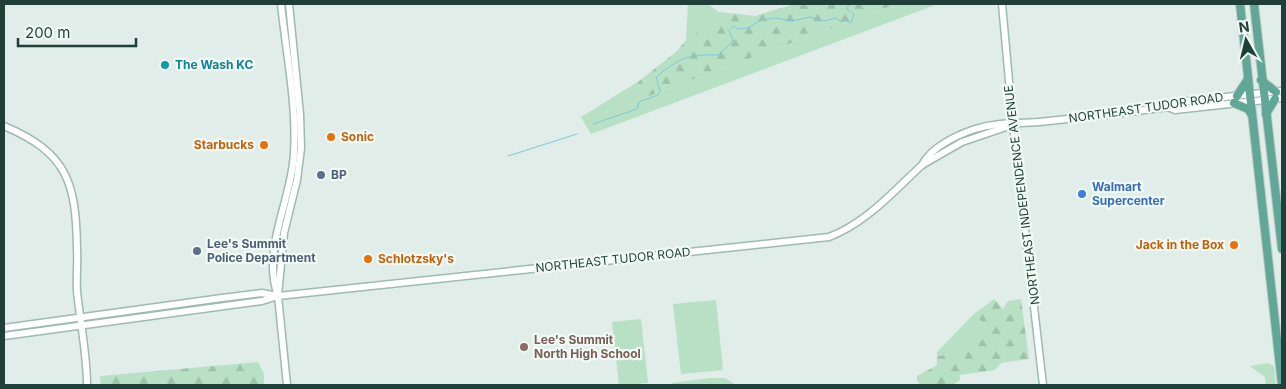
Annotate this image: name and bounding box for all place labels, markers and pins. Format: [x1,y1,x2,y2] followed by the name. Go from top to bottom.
[175,57,253,72] place label: The Wash KC
[159,59,171,71] marker: The Wash KC
[341,129,374,144] place label: Sonic
[325,131,337,143] marker: Sonic
[194,137,254,152] place label: Starbucks
[258,139,270,151] marker: Starbucks
[331,167,347,182] place label: BP
[315,169,327,181] marker: BP
[1092,179,1165,208] place label: Walmart Supercenter
[1076,188,1088,200] marker: Walmart Supercenter
[207,236,316,265] place label: Lee's Summit Police Department
[1136,237,1224,252] place label: Jack in the Box
[1228,239,1240,251] marker: Jack in the Box
[191,245,203,257] marker: Lee's Summit Police Department
[378,251,454,266] place label: Schlotzsky's
[362,253,374,265] marker: Schlotzsky's
[534,332,641,361] place label: Lee's Summit North High School
[518,341,530,353] marker: Lee's Summit North High School

